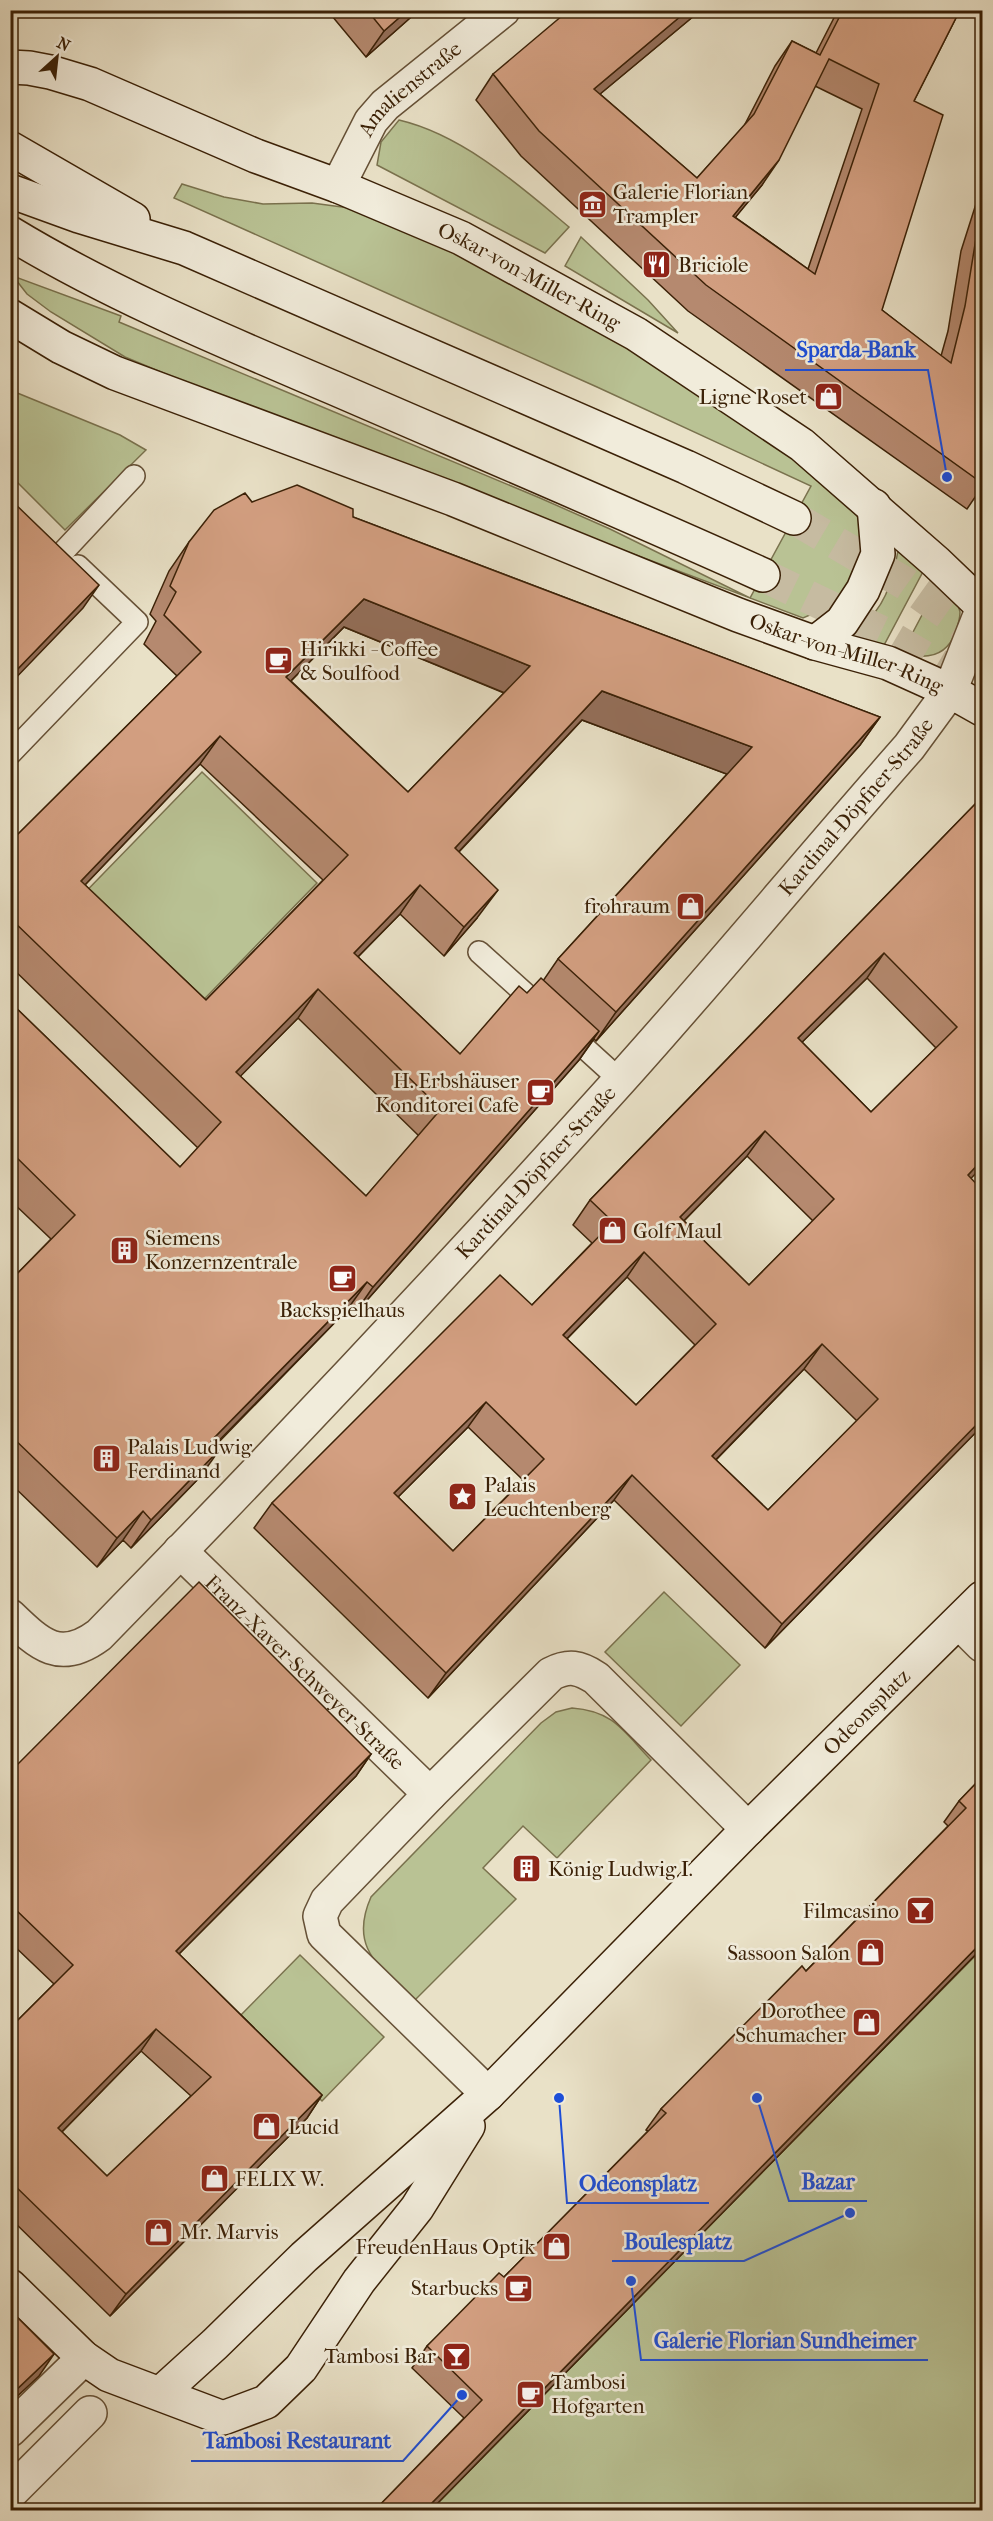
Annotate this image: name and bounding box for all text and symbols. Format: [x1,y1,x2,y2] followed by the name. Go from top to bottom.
[27,27,87,87] north arrow
[54,33,74,56] text: N
[353,36,466,141] street label: Amalienstraße
[613,180,748,228] place label: Galerie Florian Trampler
[576,188,608,220] museum icon: Galerie Florian Trampler
[434,218,625,336] street label: Oskar-von-Miller-Ring
[641,249,673,281] restaurant icon: Briciole
[678,253,748,277] place label: Briciole
[785,330,928,370] callout: Sparda-Bank
[796,337,916,363] text: Sparda-Bank
[812,381,844,413] shop icon: Ligne Roset
[699,385,807,409] place label: Ligne Roset
[746,608,948,699] street label: Oskar-von-Miller-Ring
[300,637,438,685] place label: Hirikki - Coffee & Soulfood
[263,645,295,677] cafe icon: Hirikki - Coffee & Soulfood
[774,713,938,900] street label: Kardinal-Döpfner-Straße
[675,890,707,922] shop icon: frohraum
[584,894,671,918] place label: frohraum
[375,1069,519,1117] place label: H. Erbshäuser Konditorei Cafe
[524,1077,556,1109] cafe icon: H. Erbshäuser Konditorei Cafe
[451,1081,621,1264] street label: Kardinal-Döpfner-Straße
[596,1215,628,1247] shop icon: Golf Maul
[633,1219,722,1243] place label: Golf Maul
[145,1226,297,1274] place label: Siemens Konzernzentrale
[108,1234,140,1266] building icon: Siemens Konzernzentrale
[326,1263,358,1295] cafe icon: Backspielhaus
[279,1298,405,1322] place label: Backspielhaus
[127,1435,253,1483] place label: Palais Ludwig Ferdinand
[90,1443,122,1475] building icon: Palais Ludwig Ferdinand
[484,1473,612,1521] place label: Palais Leuchtenberg
[447,1481,479,1513] place icon: Palais Leuchtenberg
[200,1570,409,1775] street label: Franz-Xaver-Schweyer-Straße
[818,1664,915,1760] street label: Odeonsplatz
[511,1853,543,1885] building icon: König Ludwig I.
[548,1857,693,1881] place label: König Ludwig I.
[904,1895,936,1927] bar icon: Filmcasino
[803,1899,899,1923] place label: Filmcasino
[855,1937,887,1969] shop icon: Sassoon Salon
[727,1941,850,1965] place label: Sassoon Salon
[735,1999,846,2047] place label: Dorothee Schumacher
[851,2007,883,2039] shop icon: Dorothee Schumacher
[251,2111,283,2143] shop icon: Lucid
[288,2115,340,2139] place label: Lucid
[789,2161,867,2201] callout: Bazar
[198,2163,230,2195] shop icon: FELIX W.
[567,2163,709,2203] callout: Odeonsplatz
[235,2167,324,2191] place label: FELIX W.
[801,2169,856,2195] text: Bazar
[579,2171,697,2197] text: Odeonsplatz
[143,2216,175,2248] shop icon: Mr. Marvis
[180,2220,279,2244] place label: Mr. Marvis
[612,2221,744,2261] callout: Boulesplatz
[624,2229,732,2255] text: Boulesplatz
[540,2231,572,2263] shop icon: FreudenHaus Optik
[356,2235,535,2259] place label: FreudenHaus Optik
[503,2272,535,2304] cafe icon: Starbucks
[411,2276,498,2300] place label: Starbucks
[641,2320,928,2360] callout: Galerie Florian Sundheimer
[654,2328,917,2354] text: Galerie Florian Sundheimer
[441,2340,473,2372] bar icon: Tambosi Bar
[324,2344,436,2368] place label: Tambosi Bar
[551,2370,645,2418] place label: Tambosi Hofgarten
[514,2378,546,2410] cafe icon: Tambosi Hofgarten
[191,2421,403,2461] callout: Tambosi Restaurant
[202,2428,392,2454] text: Tambosi Restaurant

